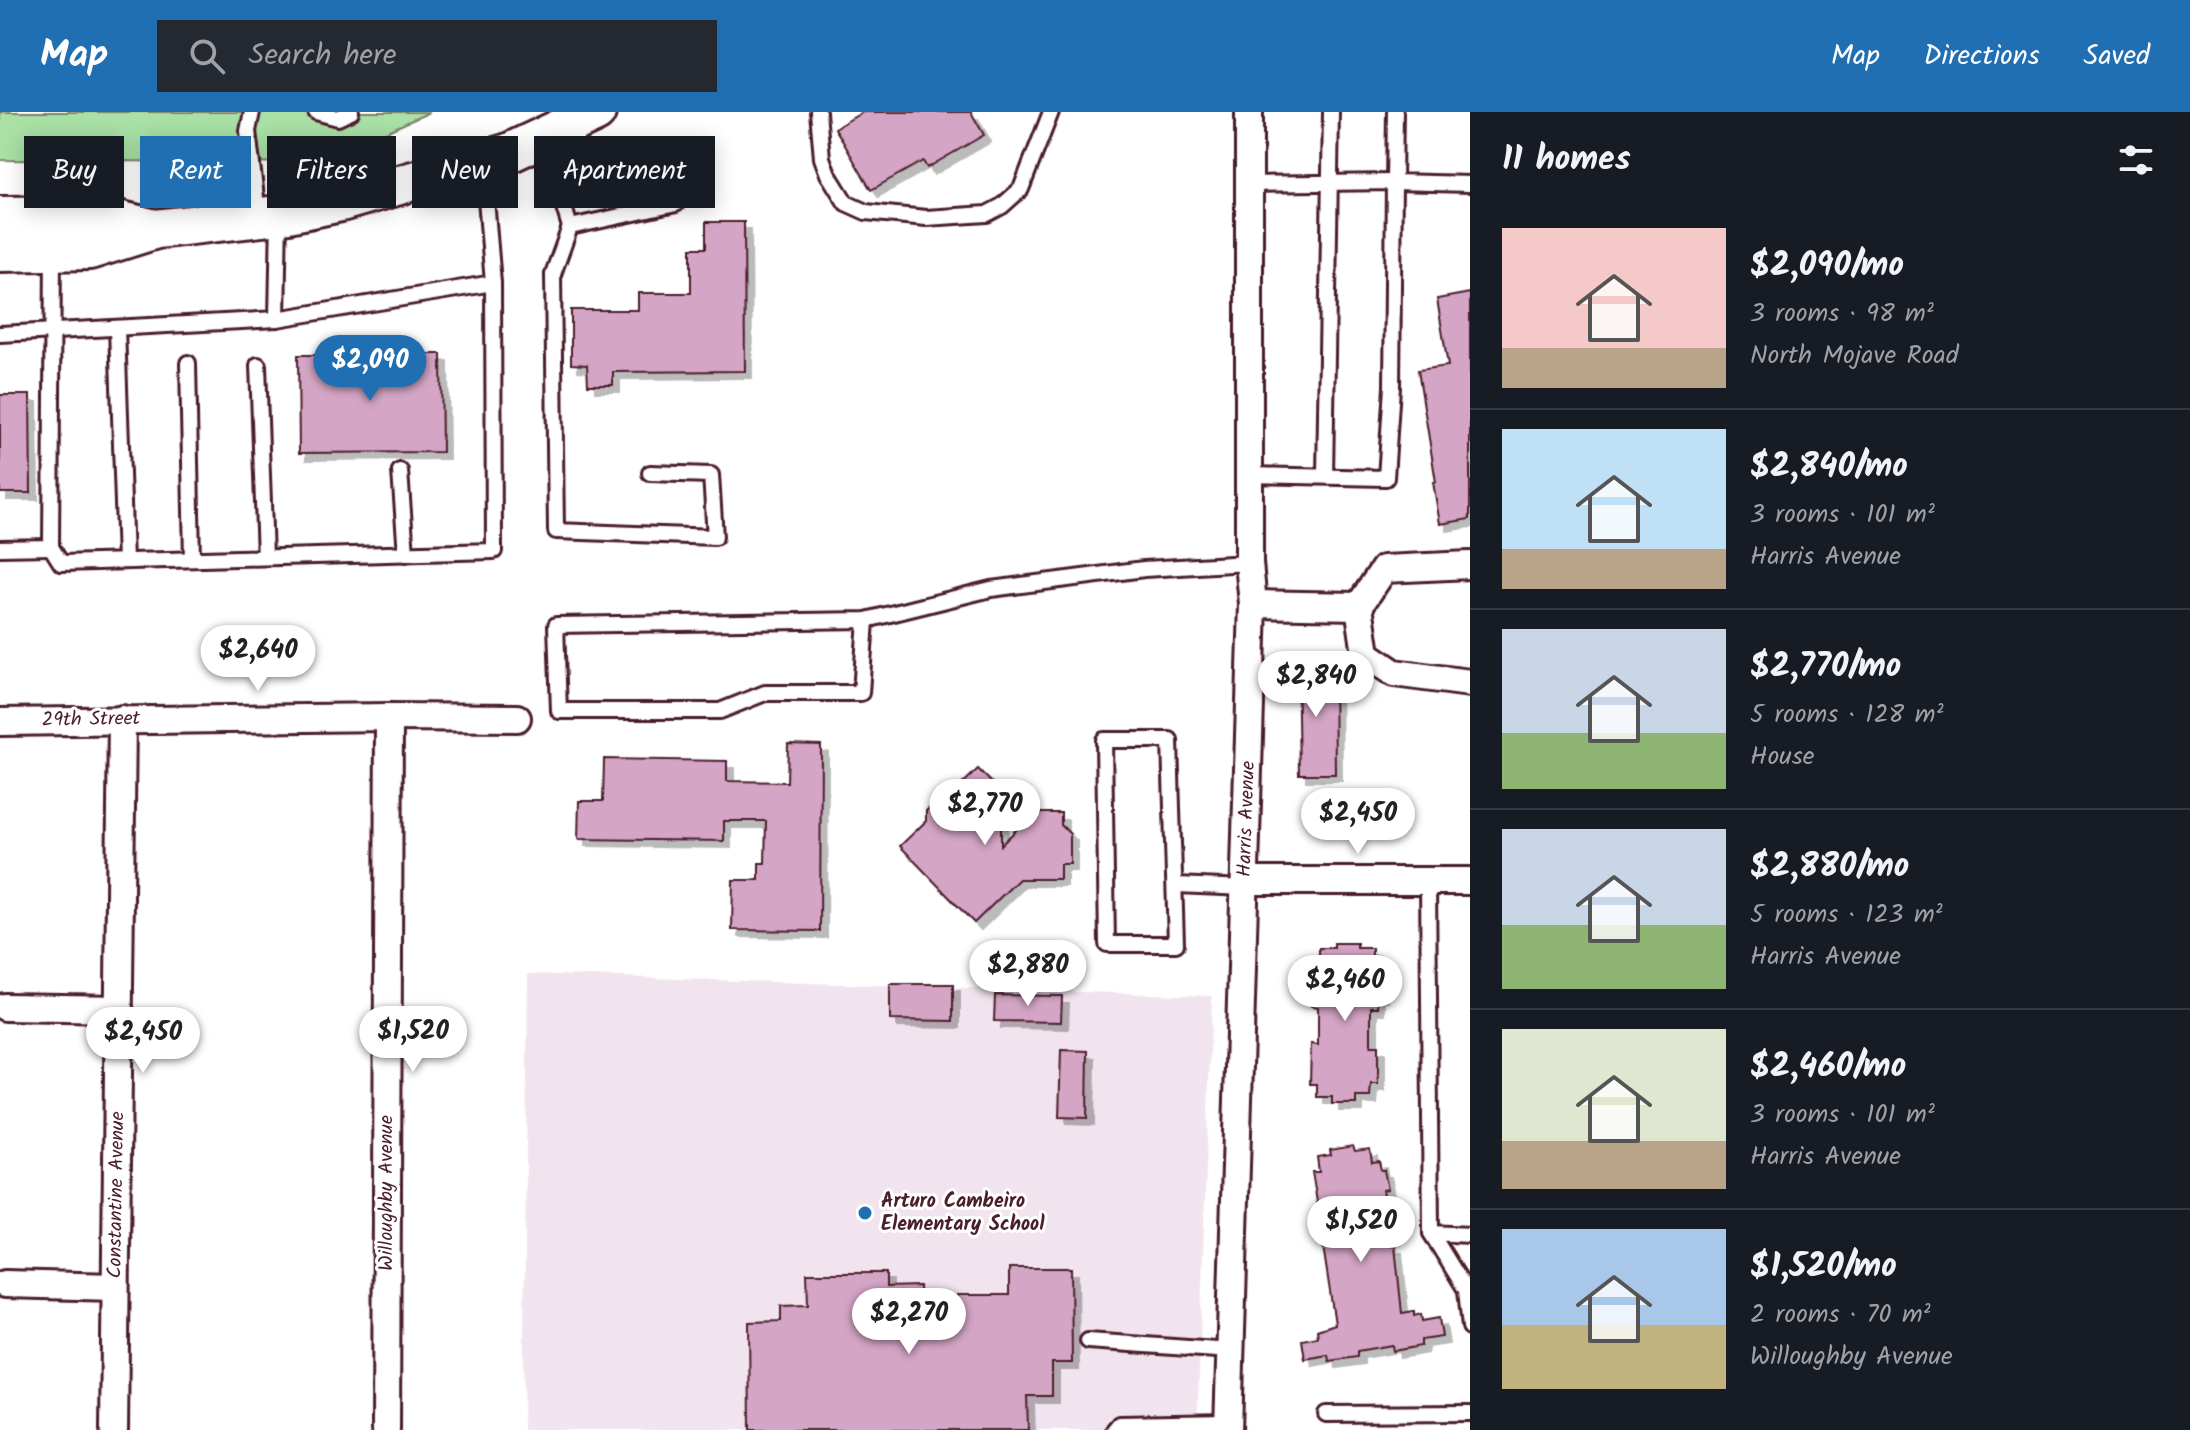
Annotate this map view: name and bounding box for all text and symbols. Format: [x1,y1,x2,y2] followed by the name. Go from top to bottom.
[157,20,717,92] search box
[40,26,109,86] text: Map
[249,32,396,80] text: Search here
[185,34,229,78] icon: search
[1831,34,1880,79] text: Map
[1924,34,2040,79] text: Directions
[2084,34,2150,79] text: Saved
[1502,133,1631,187] text: 11 homes
[24,136,124,208] chip: Buy
[140,136,251,208] chip: Rent
[267,136,396,208] chip: Filters
[412,136,518,208] chip: New
[534,136,715,208] chip: Apartment
[2114,138,2158,182] icon: filters
[1750,239,1904,293] text: $2,090/mo
[1566,260,1662,356] icon: home
[1750,293,1934,335] text: 3 rooms · 98 m²
[305,335,435,403] pin: $2,090
[1750,335,1959,377] text: North Mojave Road
[331,340,409,382] text: $2,090
[1750,440,1908,494] text: $2,840/mo
[1566,461,1662,557] icon: home
[1750,494,1935,536] text: 3 rooms · 101 m²
[1750,536,1901,578] text: Harris Avenue
[193,625,323,693] pin: $2,640
[219,630,297,672] text: $2,640
[1750,640,1901,694] text: $2,770/mo
[1251,651,1381,719] pin: $2,840
[1276,656,1356,698] text: $2,840
[1566,661,1662,757] icon: home
[1750,694,1943,736] text: 5 rooms · 128 m²
[41,703,141,737] street label: 29th Street
[1750,736,1814,778] text: House
[1229,760,1265,878] street label: Harris Avenue
[920,779,1050,847] pin: $2,770
[947,784,1023,826] text: $2,770
[1293,788,1423,856] pin: $2,450
[1319,793,1397,835] text: $2,450
[1750,840,1909,894] text: $2,880/mo
[1566,861,1662,957] icon: home
[1750,894,1943,936] text: 5 rooms · 123 m²
[1750,936,1901,978] text: Harris Avenue
[963,940,1093,1008] pin: $2,880
[987,945,1069,987] text: $2,880
[1280,955,1410,1023] pin: $2,460
[1306,960,1384,1002] text: $2,460
[348,1006,478,1074] pin: $1,520
[78,1007,208,1075] pin: $2,450
[377,1011,449,1053] text: $1,520
[104,1012,182,1054] text: $2,450
[1750,1040,1906,1094] text: $2,460/mo
[1566,1061,1662,1157] icon: home
[1750,1094,1935,1136] text: 3 rooms · 101 m²
[100,1111,134,1279] street label: Constantine Avenue
[371,1115,403,1271] street label: Willoughby Avenue
[1750,1136,1901,1178] text: Harris Avenue
[881,1186,1045,1241] place label: Arturo Cambeiro Elementary School
[1296,1196,1426,1264] pin: $1,520
[1325,1201,1397,1243] text: $1,520
[856,1204,874,1222] marker: Arturo Cambeiro Elementary School
[1750,1240,1897,1294] text: $1,520/mo
[1566,1261,1662,1357] icon: home
[844,1288,974,1356] pin: $2,270
[870,1293,948,1335] text: $2,270
[1750,1294,1931,1336] text: 2 rooms · 70 m²
[1750,1336,1953,1378] text: Willoughby Avenue

